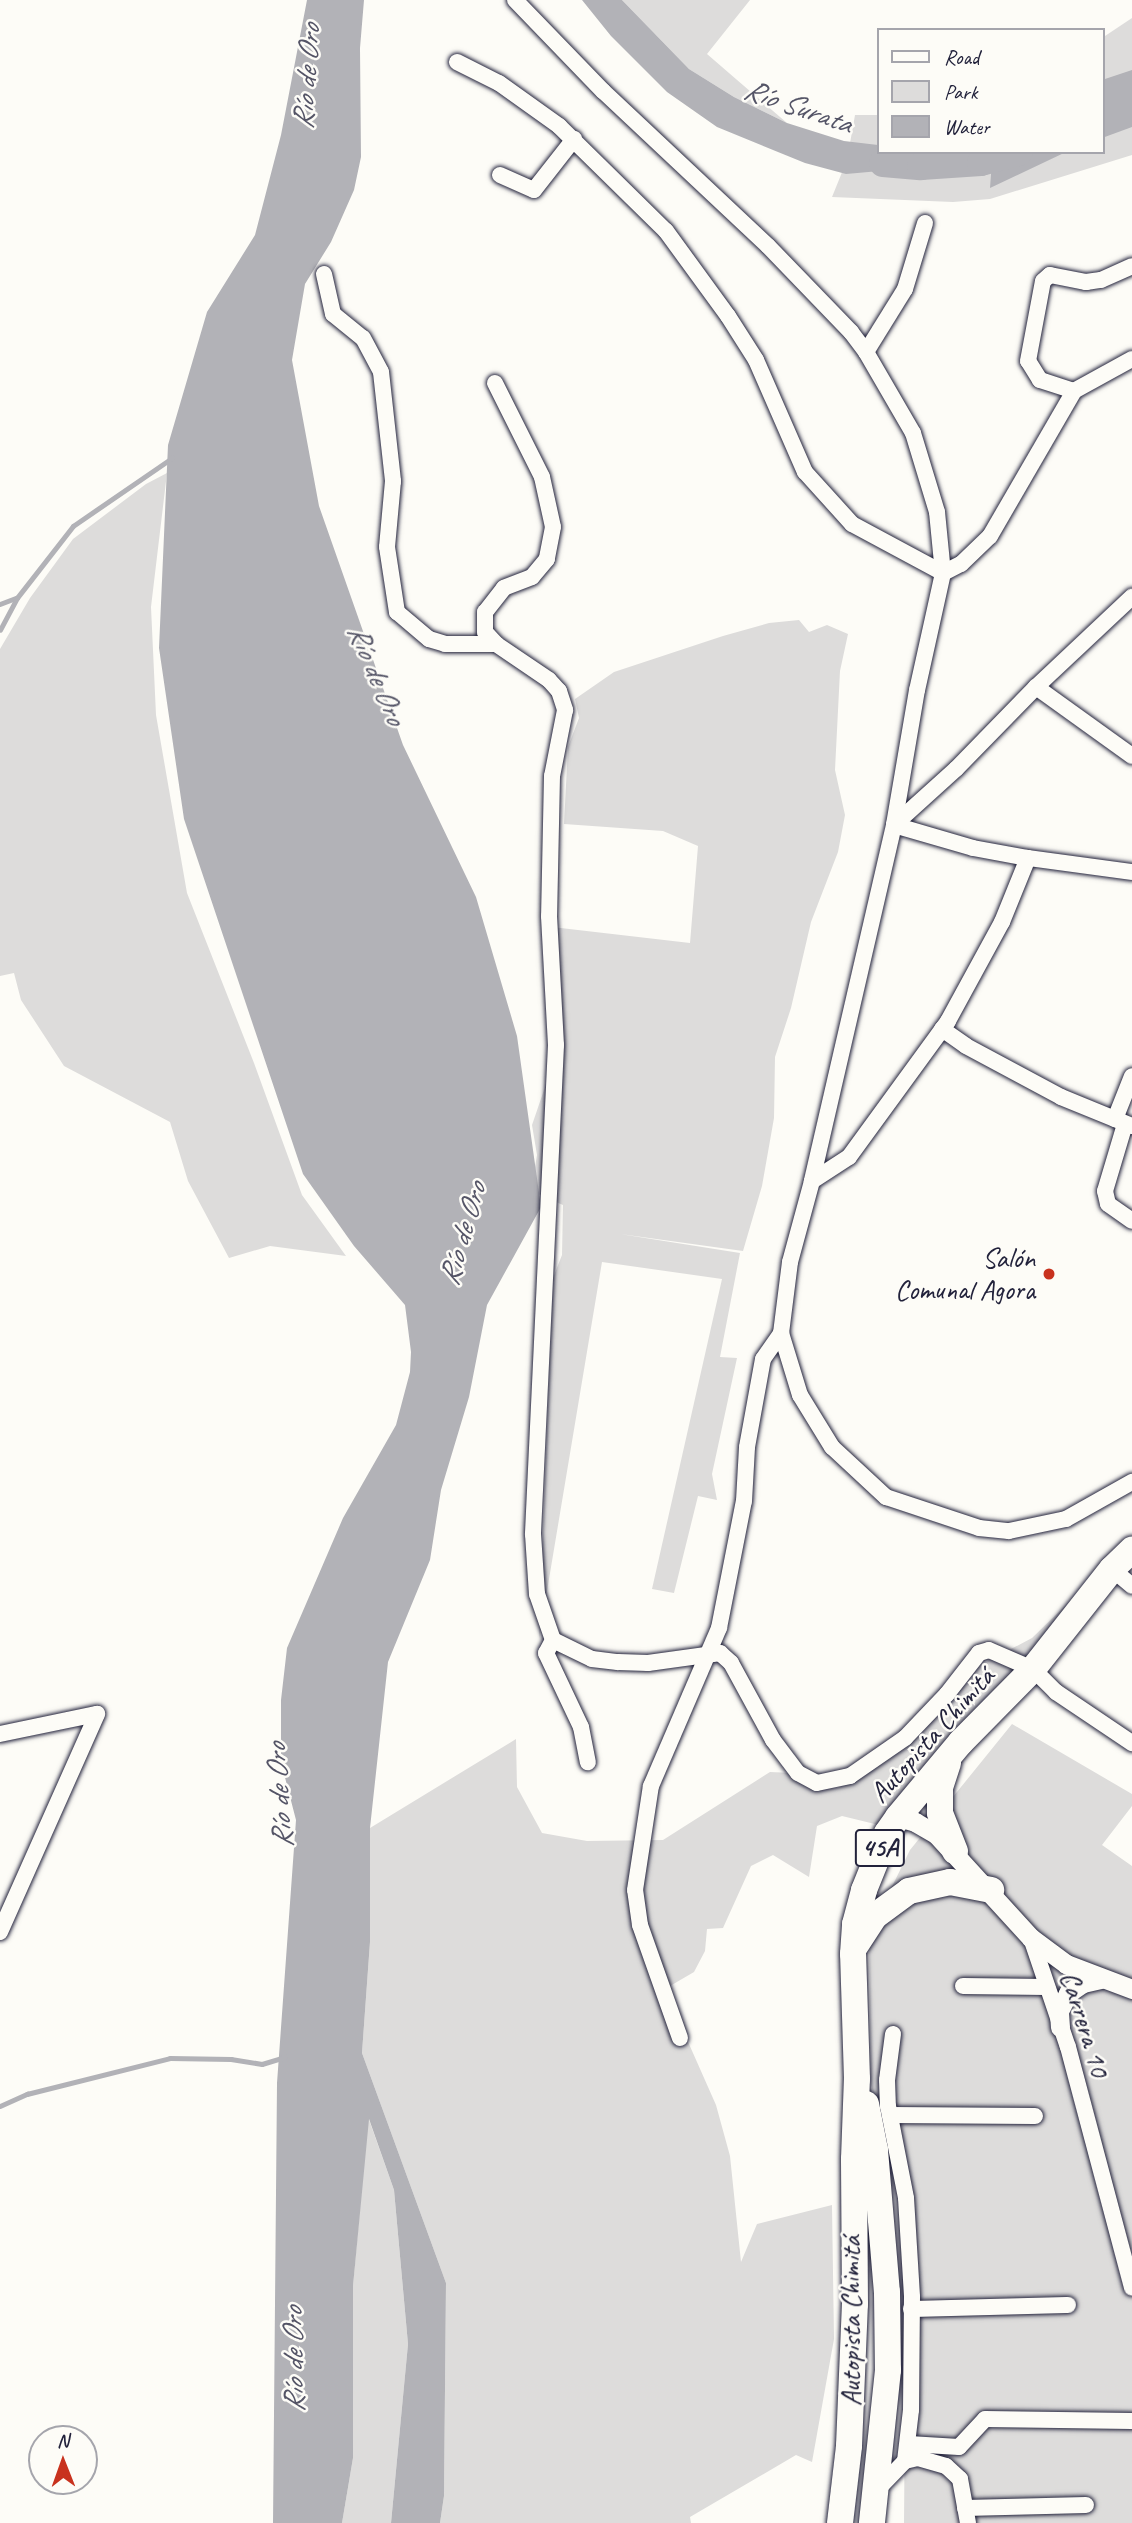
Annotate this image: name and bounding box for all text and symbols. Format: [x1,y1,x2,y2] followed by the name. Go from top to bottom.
[284,24,328,130] water label: Río de Oro
[876,28,1104,154] legend
[944,44,979,70] text: Road
[740,71,856,141] water label: Río Surata
[944,79,977,105] text: Park
[944,114,990,140] text: Water
[340,619,414,729] water label: Río de Oro
[430,1179,494,1289] water label: Río de Oro
[895,1241,1035,1307] place label: Salón Comunal Agora
[1041,1266,1057,1282] marker: Salón Comunal Agora
[862,1660,1002,1810] street label: Autopista Chimitá
[257,1743,301,1849] water label: Río de Oro
[854,1826,906,1870] road number: 45A
[1053,1967,1117,2081] street label: Carrera 10
[834,2235,868,2407] street label: Autopista Chimitá
[274,2307,312,2413] water label: Río de Oro
[28,2425,98,2495] north arrow
[57,2429,69,2453] text: N

